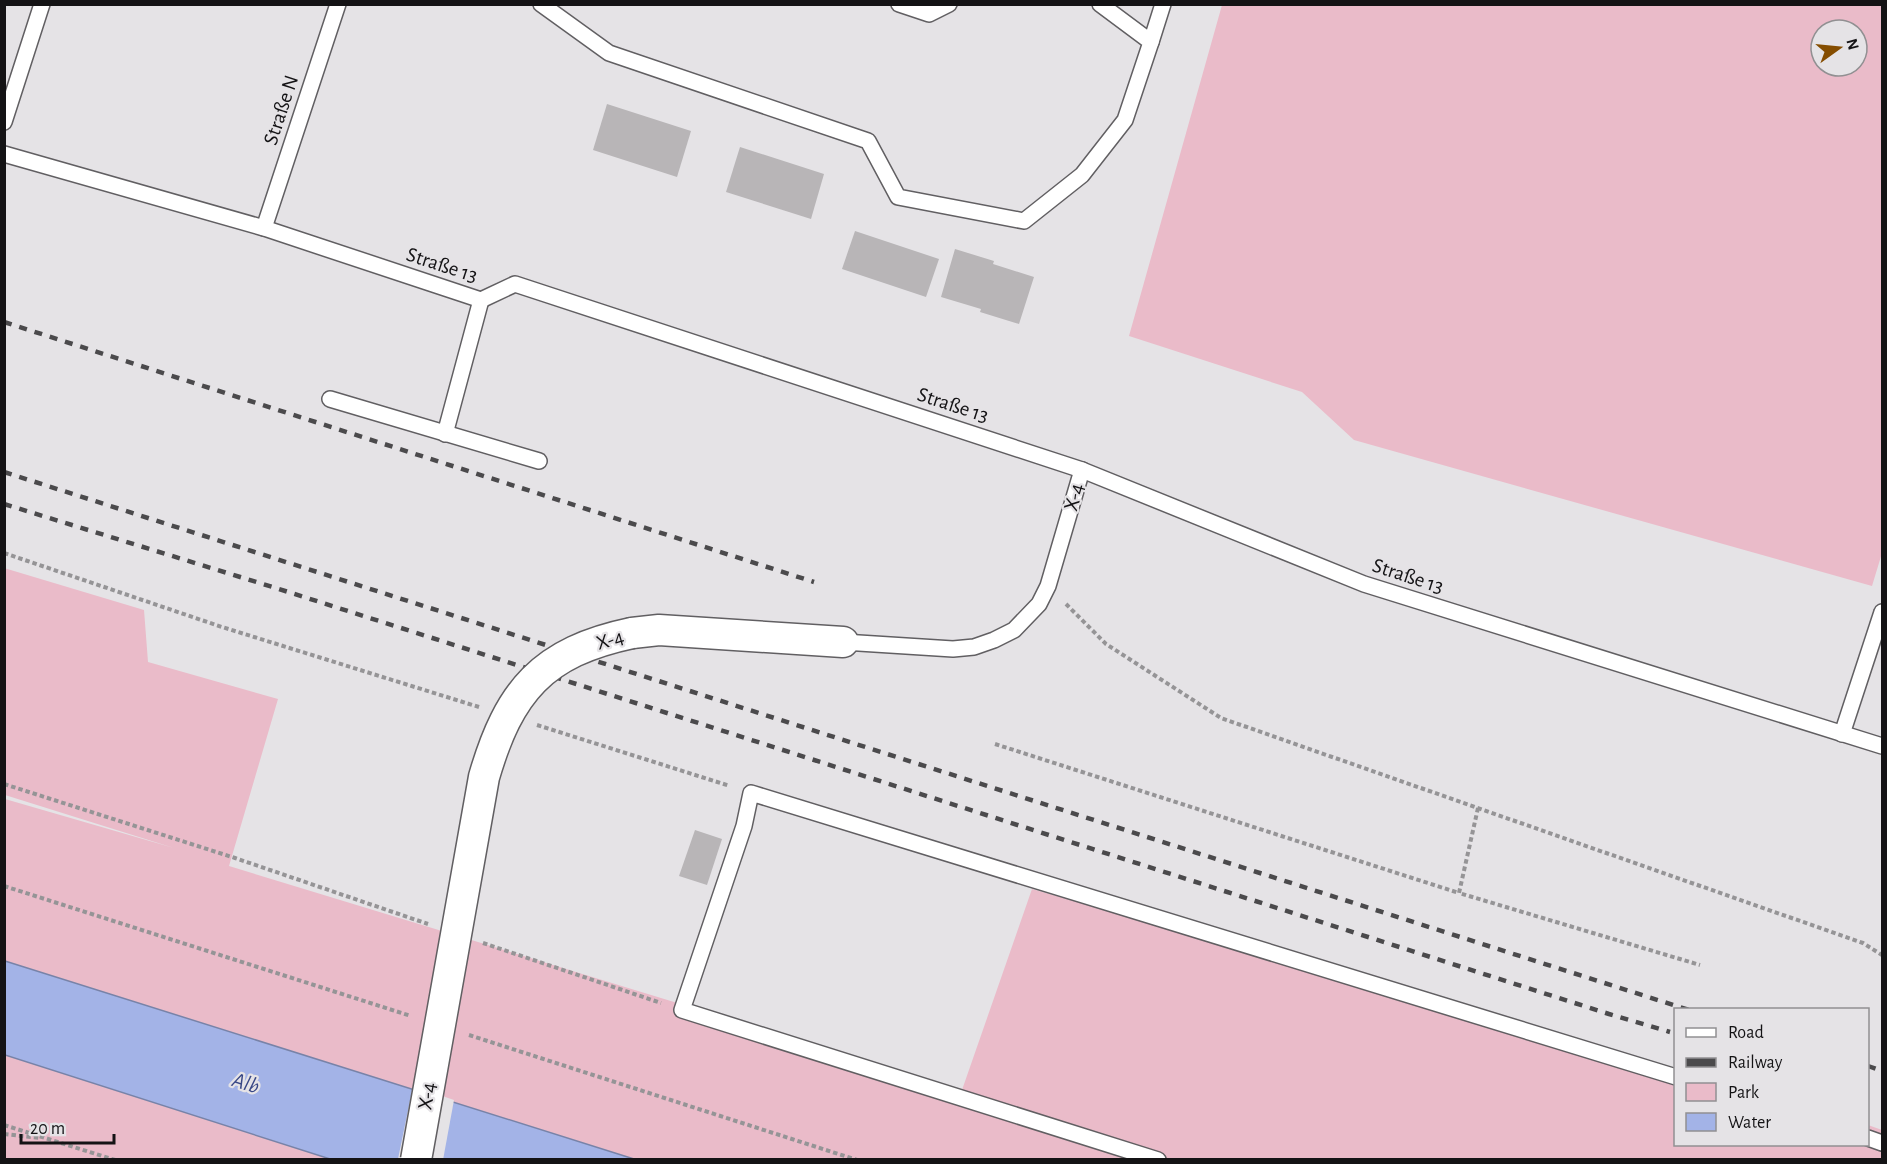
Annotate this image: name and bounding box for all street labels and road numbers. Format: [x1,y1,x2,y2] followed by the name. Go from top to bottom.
[260,73,302,147] street label: Straße N
[404,244,480,286] street label: Straße 13
[915,384,991,426] street label: Straße 13
[1060,481,1088,513] street label: X-4
[1370,555,1446,597] street label: Straße 13
[594,626,626,654] street label: X-4
[414,1081,440,1111] street label: X-4

